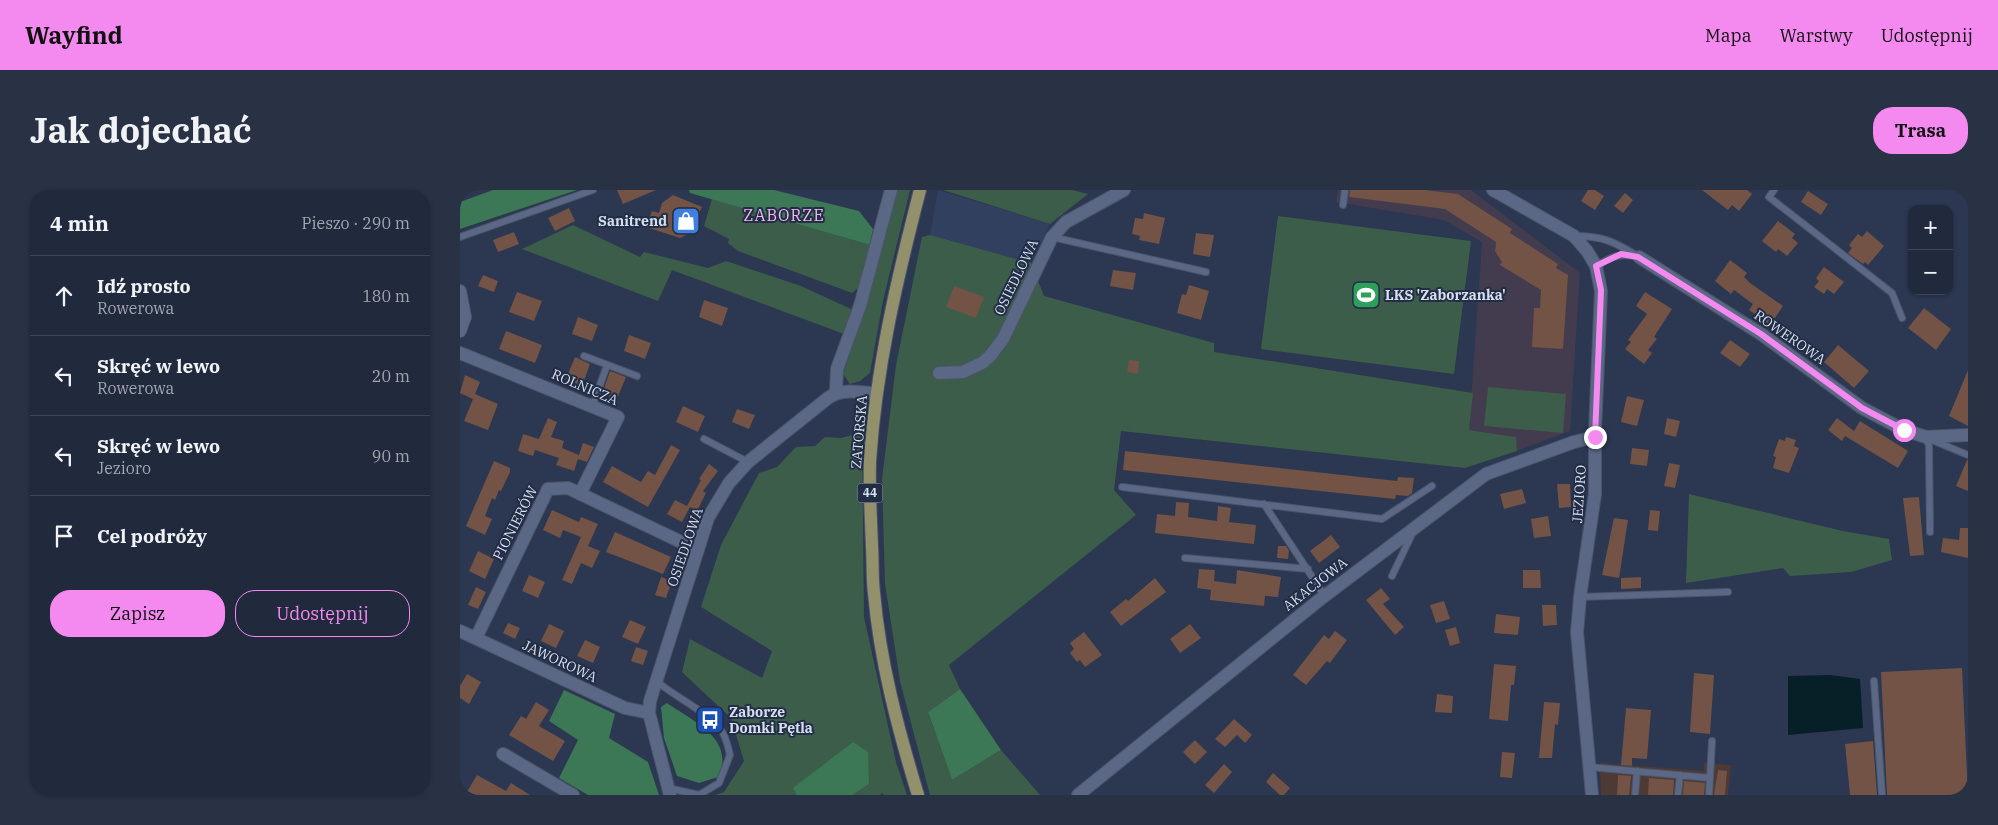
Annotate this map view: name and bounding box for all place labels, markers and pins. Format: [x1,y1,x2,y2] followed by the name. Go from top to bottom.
[671,206,701,236] shop icon: Sanitrend
[598,212,667,230] place label: Sanitrend
[1351,280,1381,310] sports icon: LKS 'Zaborzanka'
[1385,286,1506,304] place label: LKS 'Zaborzanka'
[729,703,813,737] place label: Zaborze Domki Pętla
[695,705,725,735] bus stop icon: Zaborze Domki Pętla

